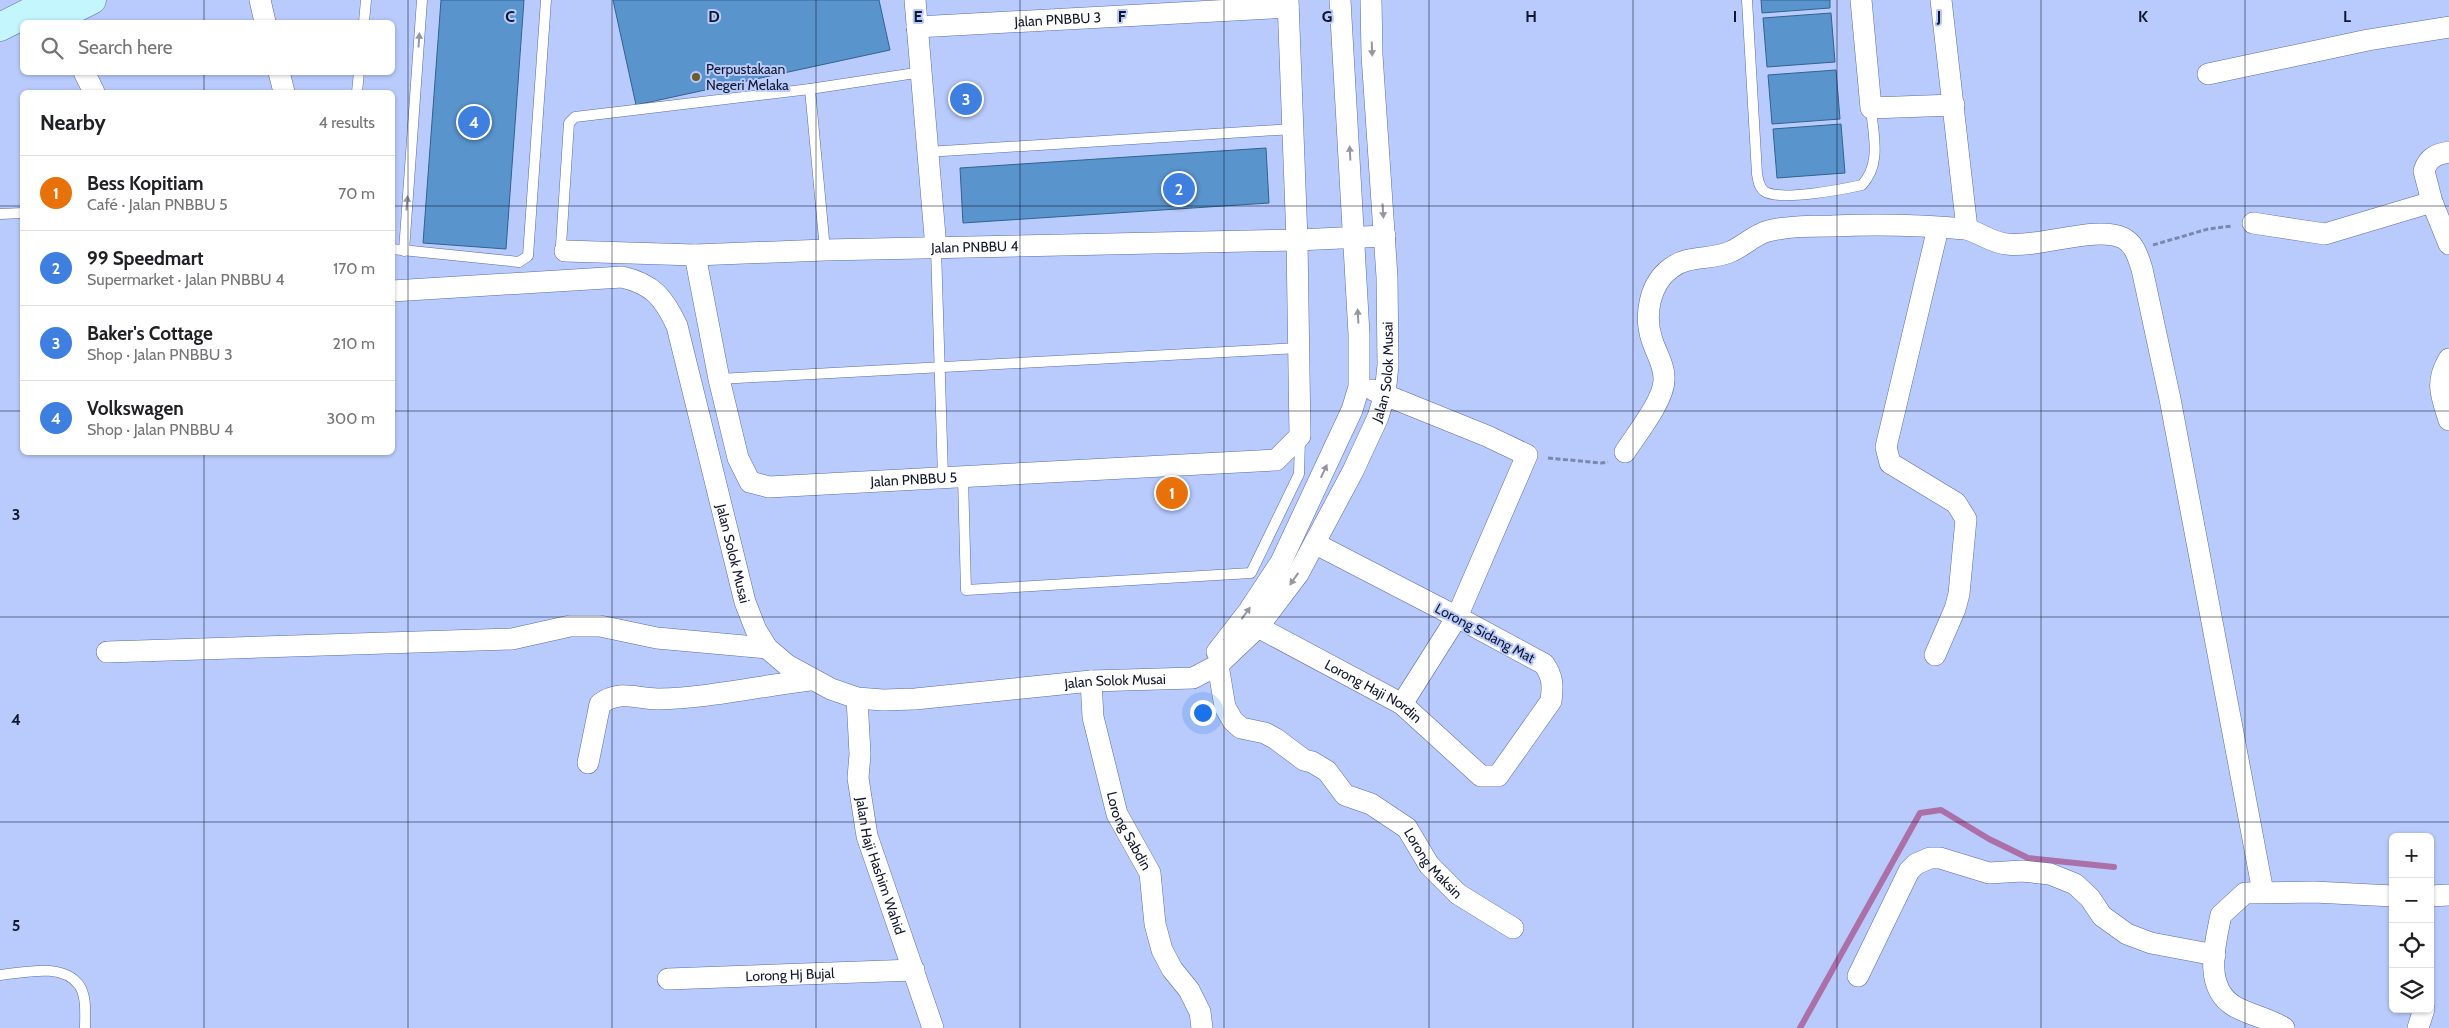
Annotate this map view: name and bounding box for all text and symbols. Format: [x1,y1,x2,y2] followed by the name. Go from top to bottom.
[505,7,515,26] text: C
[708,7,720,26] text: D
[913,7,923,26] text: E
[1118,7,1127,26] text: F
[1322,7,1332,26] text: G
[1525,7,1537,26] text: H
[1733,7,1737,26] text: I
[1936,7,1941,26] text: J
[2138,7,2148,26] text: K
[2343,7,2351,26] text: L
[1013,8,1102,31] street label: Jalan PNBBU 3
[20,20,395,75] search box
[416,32,424,48] one-way arrow
[38,34,66,62] icon: search
[78,36,172,59] text: Search here
[1369,41,1377,57] one-way arrow
[706,60,789,94] place label: Perpustakaan Negeri Melaka
[690,71,702,83] marker: Perpustakaan Negeri Melaka
[950,80,982,118] pin: 3
[458,103,490,141] pin: 4
[40,110,106,135] text: Nearby
[318,113,375,132] text: 4 results
[1345,145,1353,161] one-way arrow
[1163,170,1195,208] pin: 2
[87,172,204,195] text: Bess Kopitiam
[53,184,59,203] text: 1
[338,184,375,203] text: 70 m
[404,194,412,210] one-way arrow
[87,195,228,214] text: Café · Jalan PNBBU 5
[1380,203,1388,219] one-way arrow
[930,237,1019,257] street label: Jalan PNBBU 4
[87,247,204,270] text: 99 Speedmart
[52,259,60,278] text: 2
[333,259,375,278] text: 170 m
[87,270,285,289] text: Supermarket · Jalan PNBBU 4
[1353,307,1361,323] one-way arrow
[1367,321,1397,426] street label: Jalan Solok Musai
[87,322,213,345] text: Baker's Cottage
[52,334,60,353] text: 3
[333,334,375,353] text: 210 m
[87,345,233,364] text: Shop · Jalan PNBBU 3
[87,397,184,420] text: Volkswagen
[51,409,61,428] text: 4
[326,409,375,428] text: 300 m
[87,420,233,439] text: Shop · Jalan PNBBU 4
[1320,464,1328,478] one-way arrow
[869,468,958,491] street label: Jalan PNBBU 5
[1156,474,1188,512] pin: 1
[712,501,754,605] street label: Jalan Solok Musai
[12,505,20,524] text: 3
[1289,572,1299,586] one-way arrow
[1432,599,1538,667] street label: Lorong Sidang Mat
[1241,607,1252,620] one-way arrow
[1322,655,1426,727] street label: Lorong Haji Nordin
[1063,670,1166,693] street label: Jalan Solok Musai
[1190,700,1216,726] your location
[11,710,21,729] text: 4
[1103,790,1156,873] street label: Lorong Sabdin
[852,795,909,937] street label: Jalan Haji Hashim Wahid
[1400,825,1466,902] street label: Lorong Maksin
[2389,833,2434,1013] map controls
[2389,833,2434,878] button: +
[2389,878,2434,923] button: −
[12,916,20,935] text: 5
[2389,923,2434,968] button: locate
[745,964,835,985] street label: Lorong Hj Bujal
[2389,968,2434,1013] button: layers

